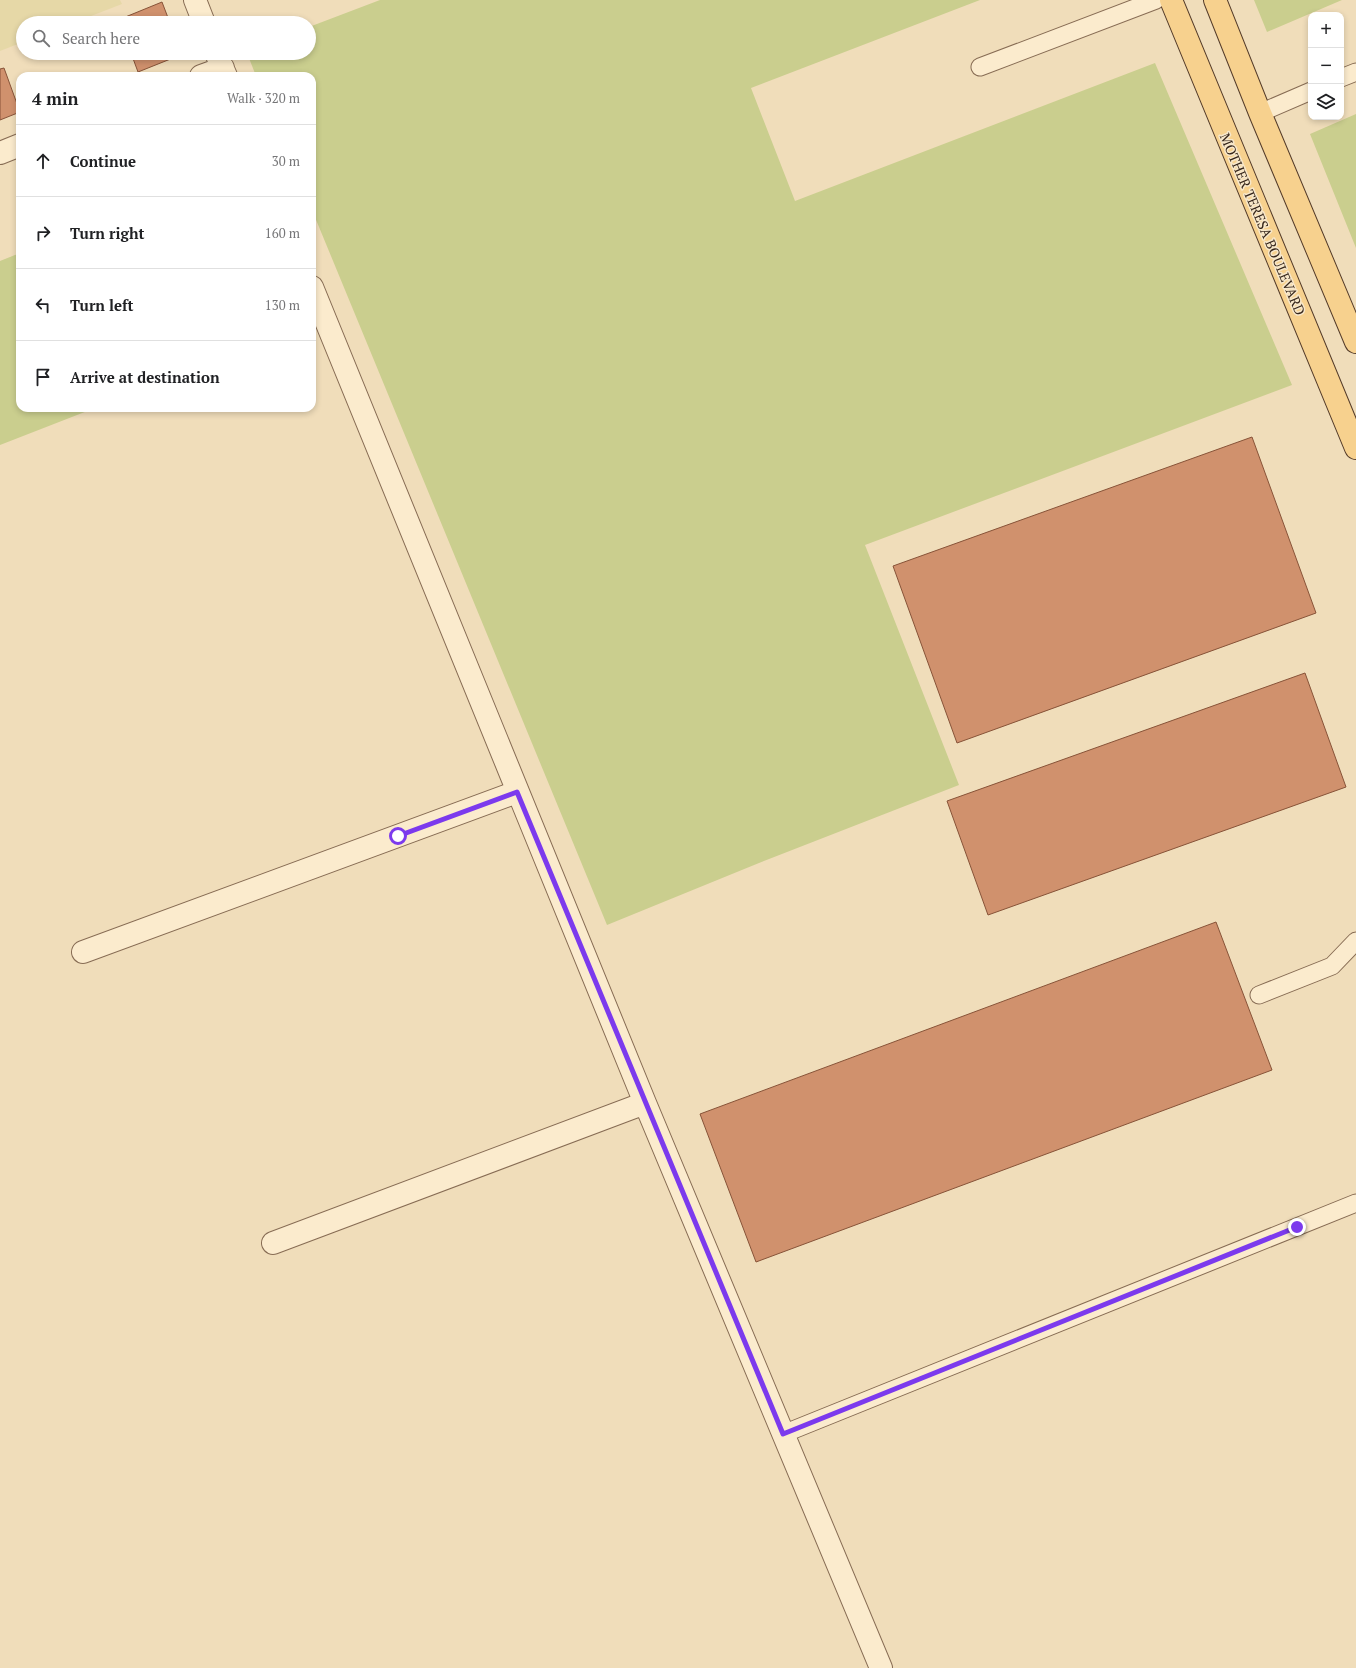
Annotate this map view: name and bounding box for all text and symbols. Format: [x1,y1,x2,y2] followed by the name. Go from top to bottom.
[1308,12,1344,120] map controls
[1308,12,1344,48] button: +
[16,16,316,60] search box
[30,27,52,49] icon: search
[62,28,140,48] text: Search here
[1308,48,1344,84] button: −
[1308,84,1344,120] button: layers
[32,87,79,110] text: 4 min
[227,89,300,107] text: Walk · 320 m
[1216,130,1310,318] street label: MOTHER TERESA BOULEVARD
[32,150,54,172] icon: ahead
[70,151,136,171] text: Continue
[272,152,300,170] text: 30 m
[32,222,54,244] icon: right
[70,223,145,243] text: Turn right
[265,224,300,242] text: 160 m
[32,294,54,316] icon: left
[70,295,134,315] text: Turn left
[265,296,300,314] text: 130 m
[32,366,54,388] icon: arrive
[70,367,220,387] text: Arrive at destination
[389,827,407,845] route start
[1288,1218,1306,1236] route end

